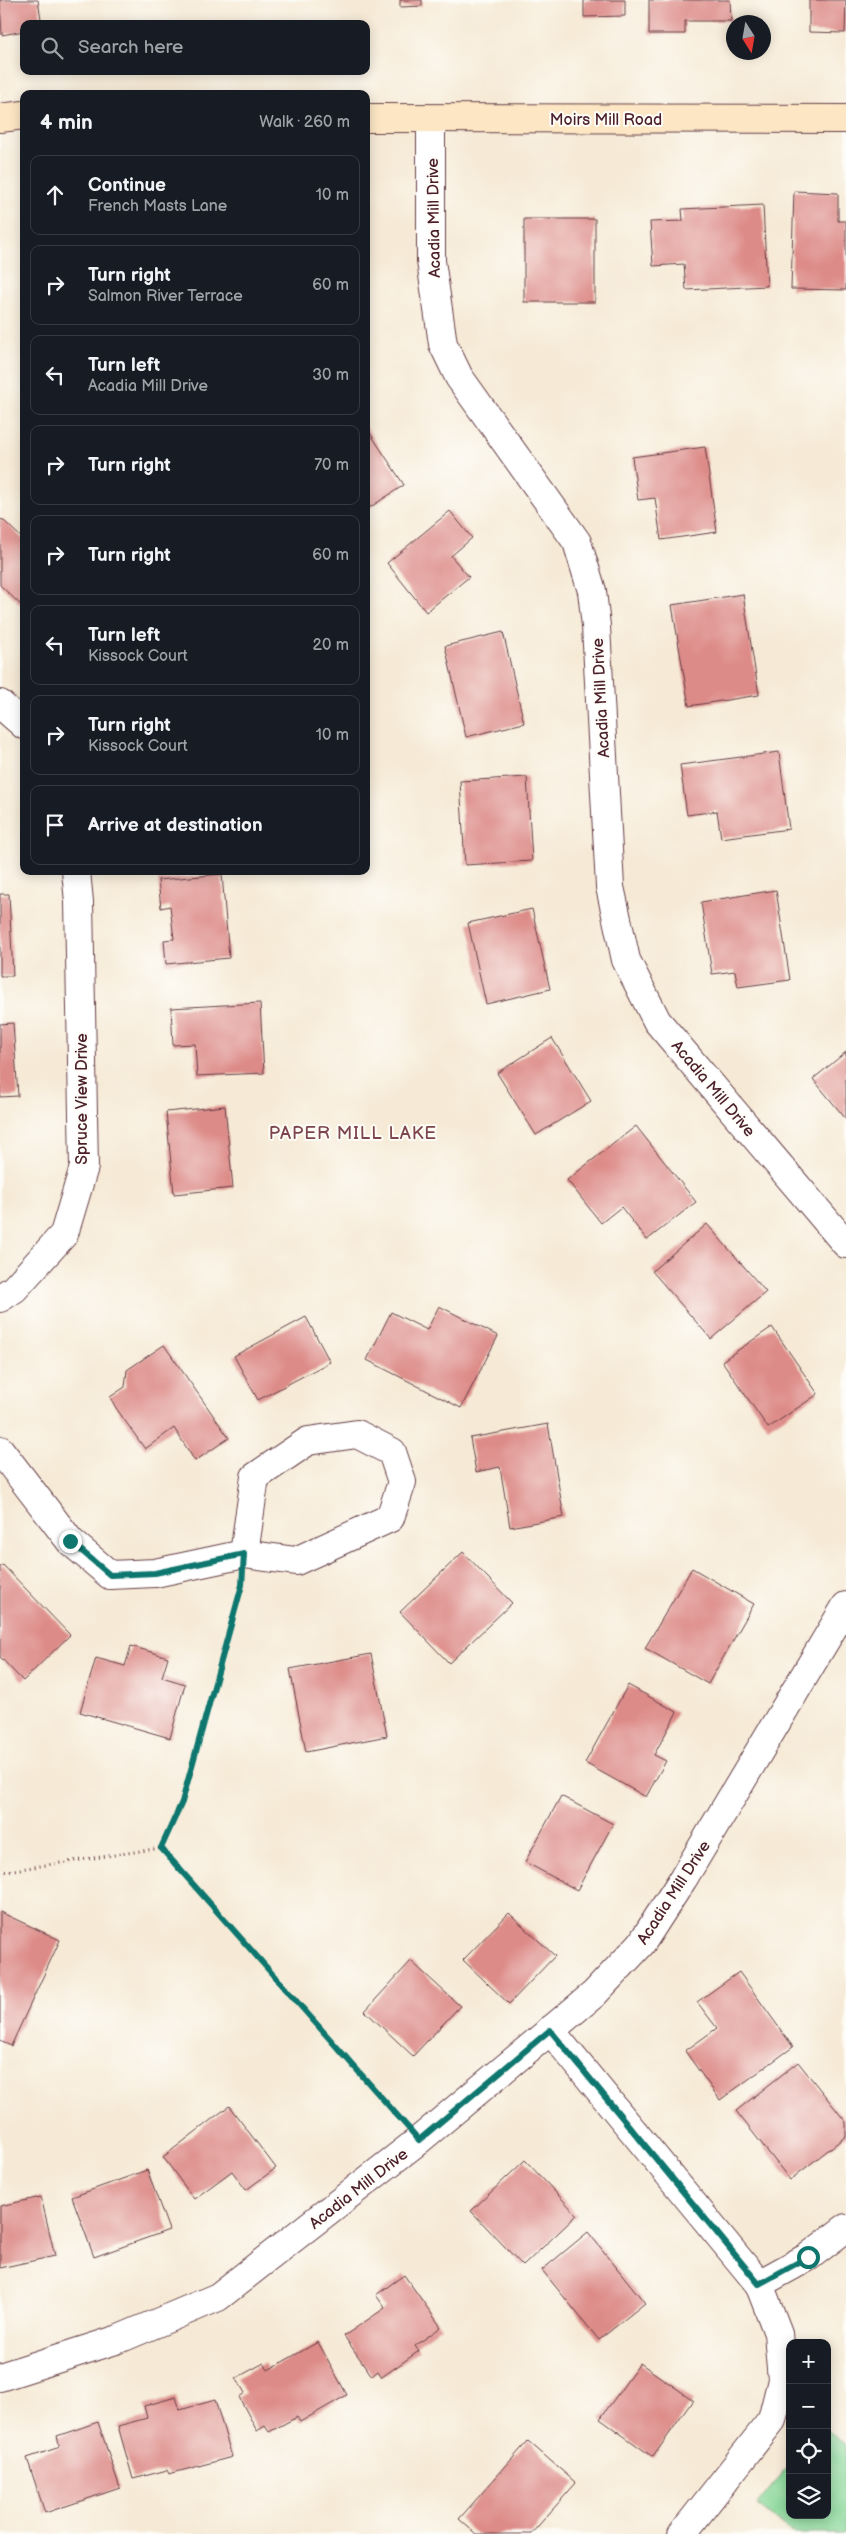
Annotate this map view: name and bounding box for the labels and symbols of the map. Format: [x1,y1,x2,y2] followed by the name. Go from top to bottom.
[726,15,771,60] north arrow
[550,111,662,130] street label: Moirs Mill Road
[424,157,445,278] street label: Acadia Mill Drive
[589,637,614,758] street label: Acadia Mill Drive
[73,1033,92,1165] street label: Spruce View Drive
[667,1037,759,1141] street label: Acadia Mill Drive
[269,1123,437,1144] district label: PAPER MILL LAKE
[59,1530,82,1553] route end
[634,1837,715,1948] street label: Acadia Mill Drive
[306,2144,412,2234] street label: Acadia Mill Drive
[797,2246,820,2269] route start

